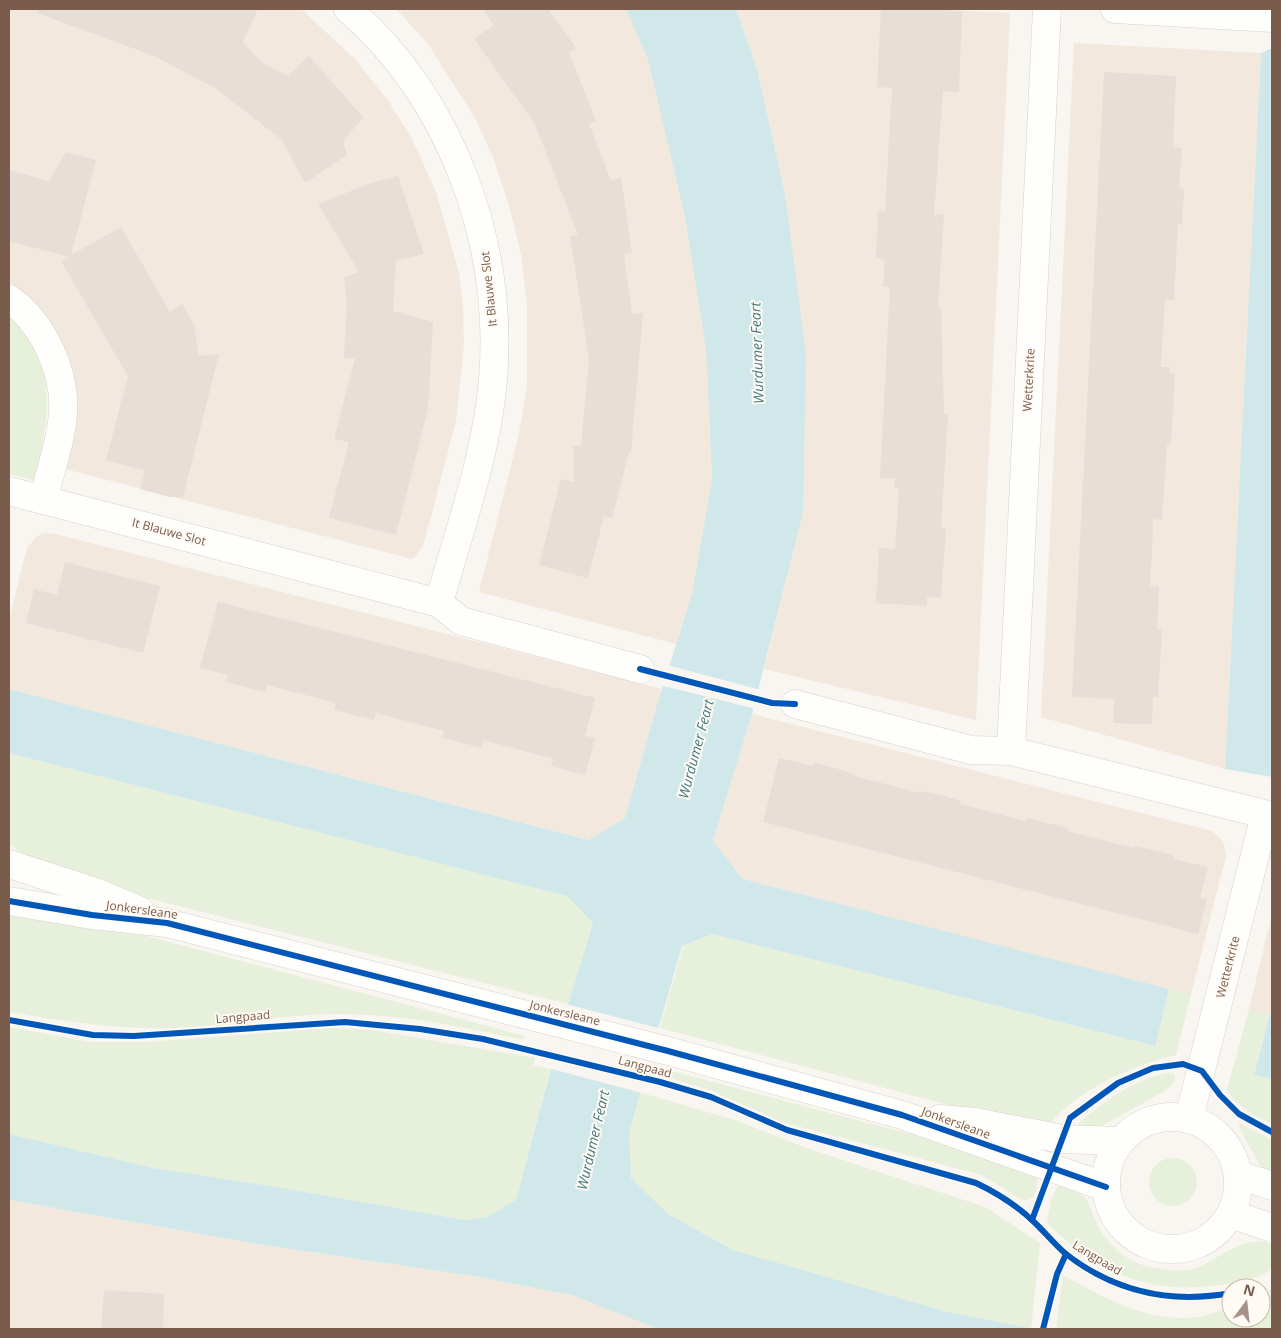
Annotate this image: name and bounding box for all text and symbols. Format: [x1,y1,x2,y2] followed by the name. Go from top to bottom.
[476,250,501,328] street label: It Blauwe Slot
[745,300,768,404] water label: Wurdumer Feart
[1018,348,1039,412] street label: Wetterkrite
[130,513,208,550] street label: It Blauwe Slot
[673,696,718,800] water label: Wurdumer Feart
[104,896,179,923] street label: Jonkersleane
[1212,934,1243,1000] street label: Wetterkrite
[527,995,602,1030] street label: Jonkersleane
[215,1006,271,1027] street label: Langpaad
[616,1051,674,1082] street label: Langpaad
[572,1087,614,1192] water label: Wurdumer Feart
[918,1102,993,1143] street label: Jonkersleane
[1069,1236,1125,1279] street label: Langpaad
[1221,1278,1271,1328] north arrow
[1242,1279,1257,1301] text: N

